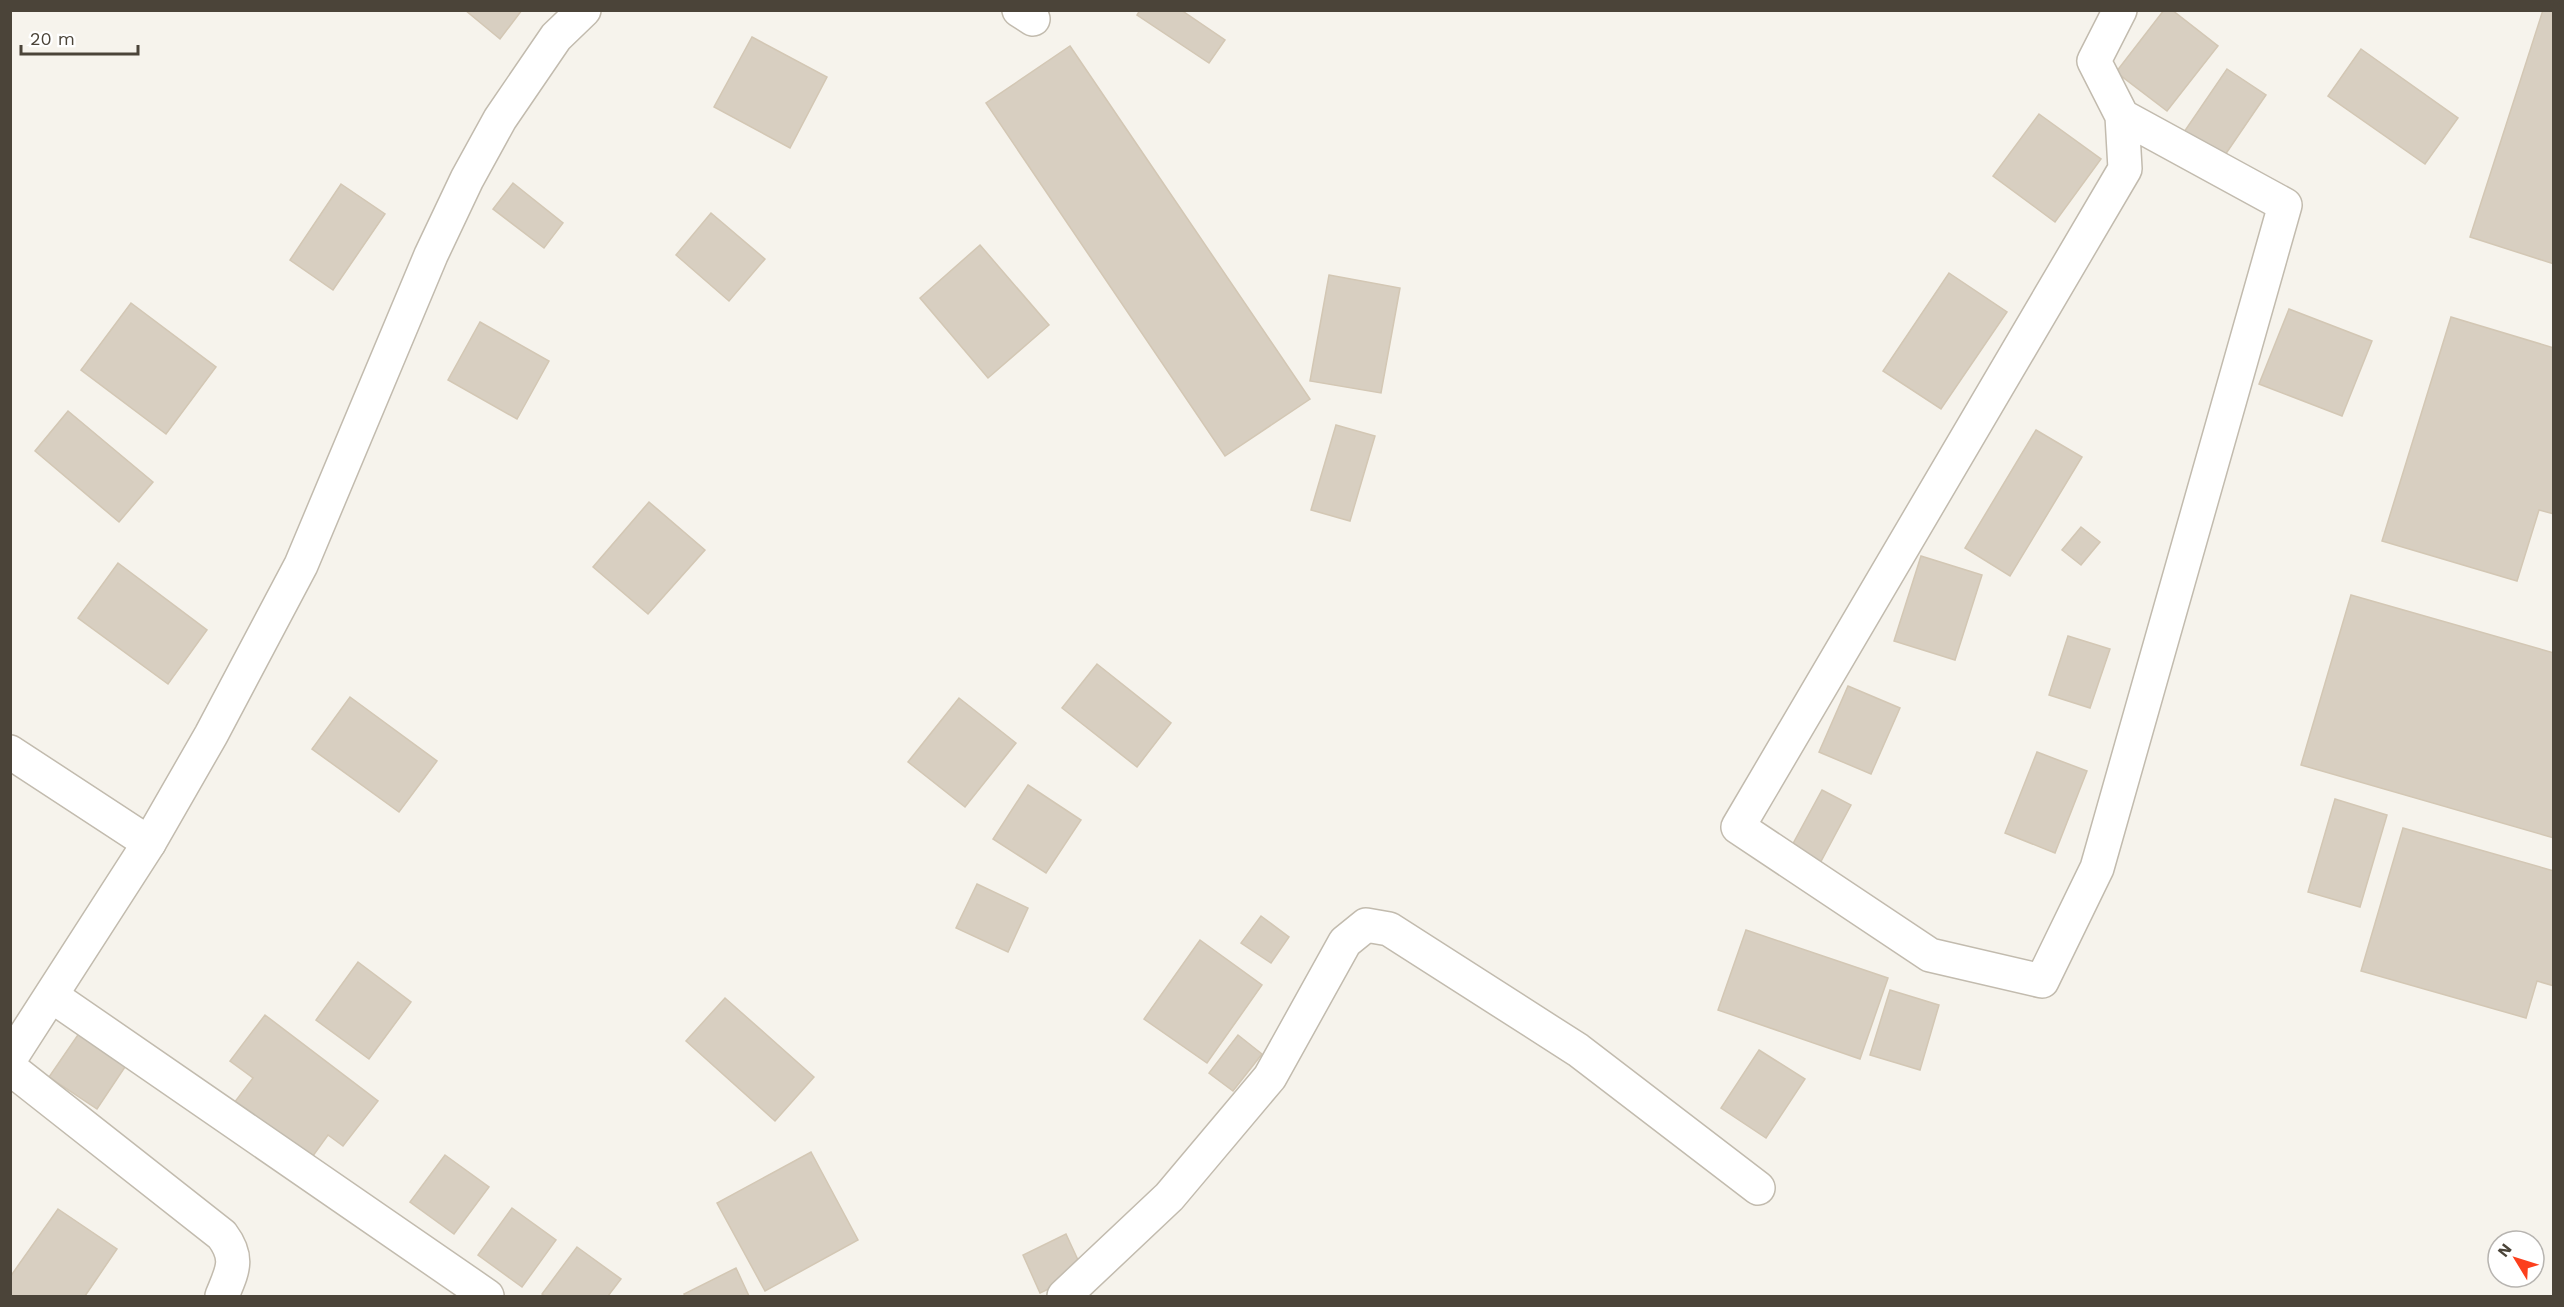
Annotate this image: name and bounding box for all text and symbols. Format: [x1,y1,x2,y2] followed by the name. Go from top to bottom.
[21,18,138,56] scale bar
[30,28,75,49] text: 20 m
[2486,1229,2546,1289] north arrow
[2493,1240,2516,1261] text: N

